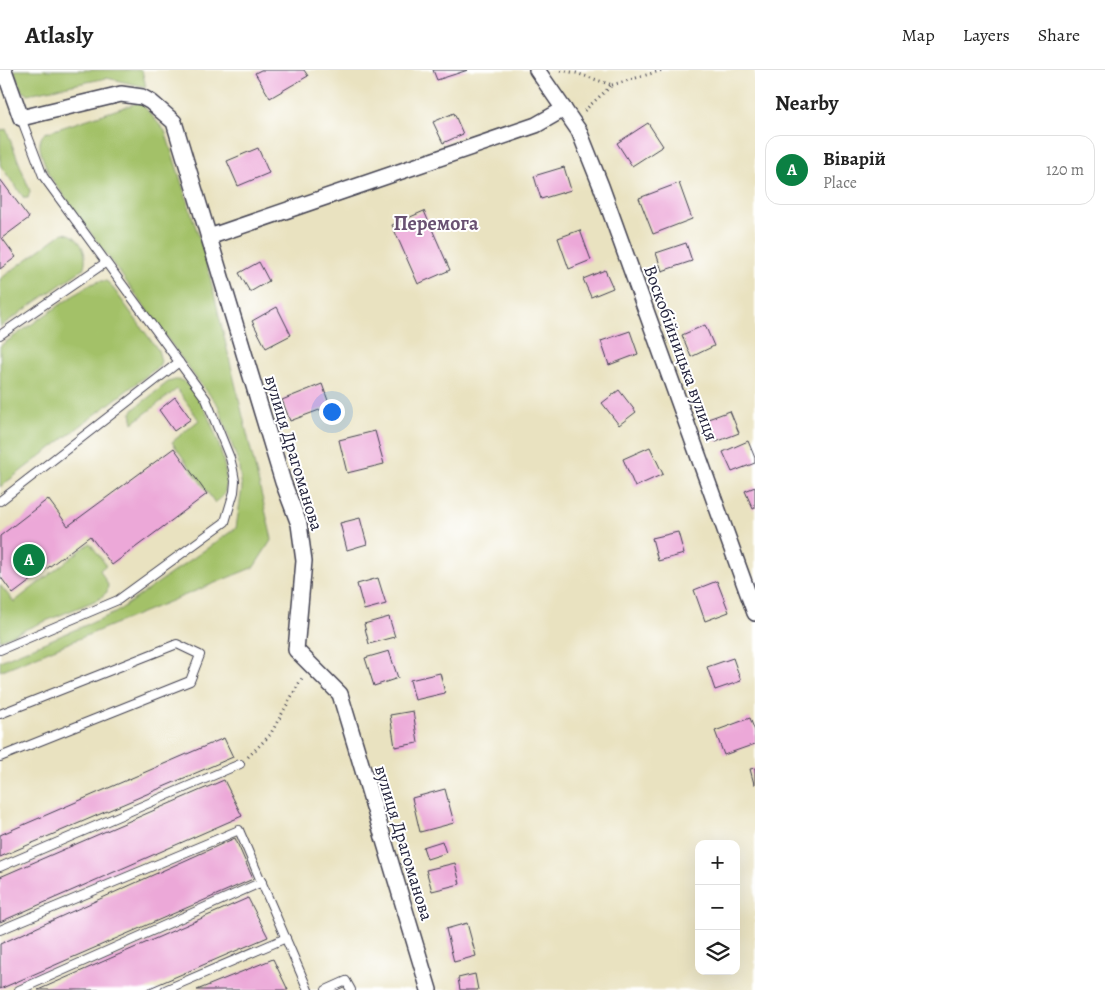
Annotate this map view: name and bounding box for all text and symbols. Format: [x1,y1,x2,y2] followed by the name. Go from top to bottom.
[25,19,93,51] text: Atlasly
[902,23,935,47] text: Map
[963,23,1010,47] text: Layers
[1038,23,1080,47] text: Share
[775,89,838,117] text: Nearby
[823,146,886,172] text: Віварій
[787,159,797,181] text: A
[1046,159,1084,181] text: 120 m
[823,172,857,194] text: Place
[393,210,479,237] district label: Перемога
[638,262,724,444] street label: Воскобійницька вулиця
[259,372,329,534] street label: вулиця Драгоманова
[319,399,345,425] your location
[13,541,45,579] pin: A
[369,762,439,924] street label: вулиця Драгоманова
[695,840,740,975] map controls
[695,840,740,885] button: +
[695,885,740,930] button: −
[695,930,740,975] button: layers

